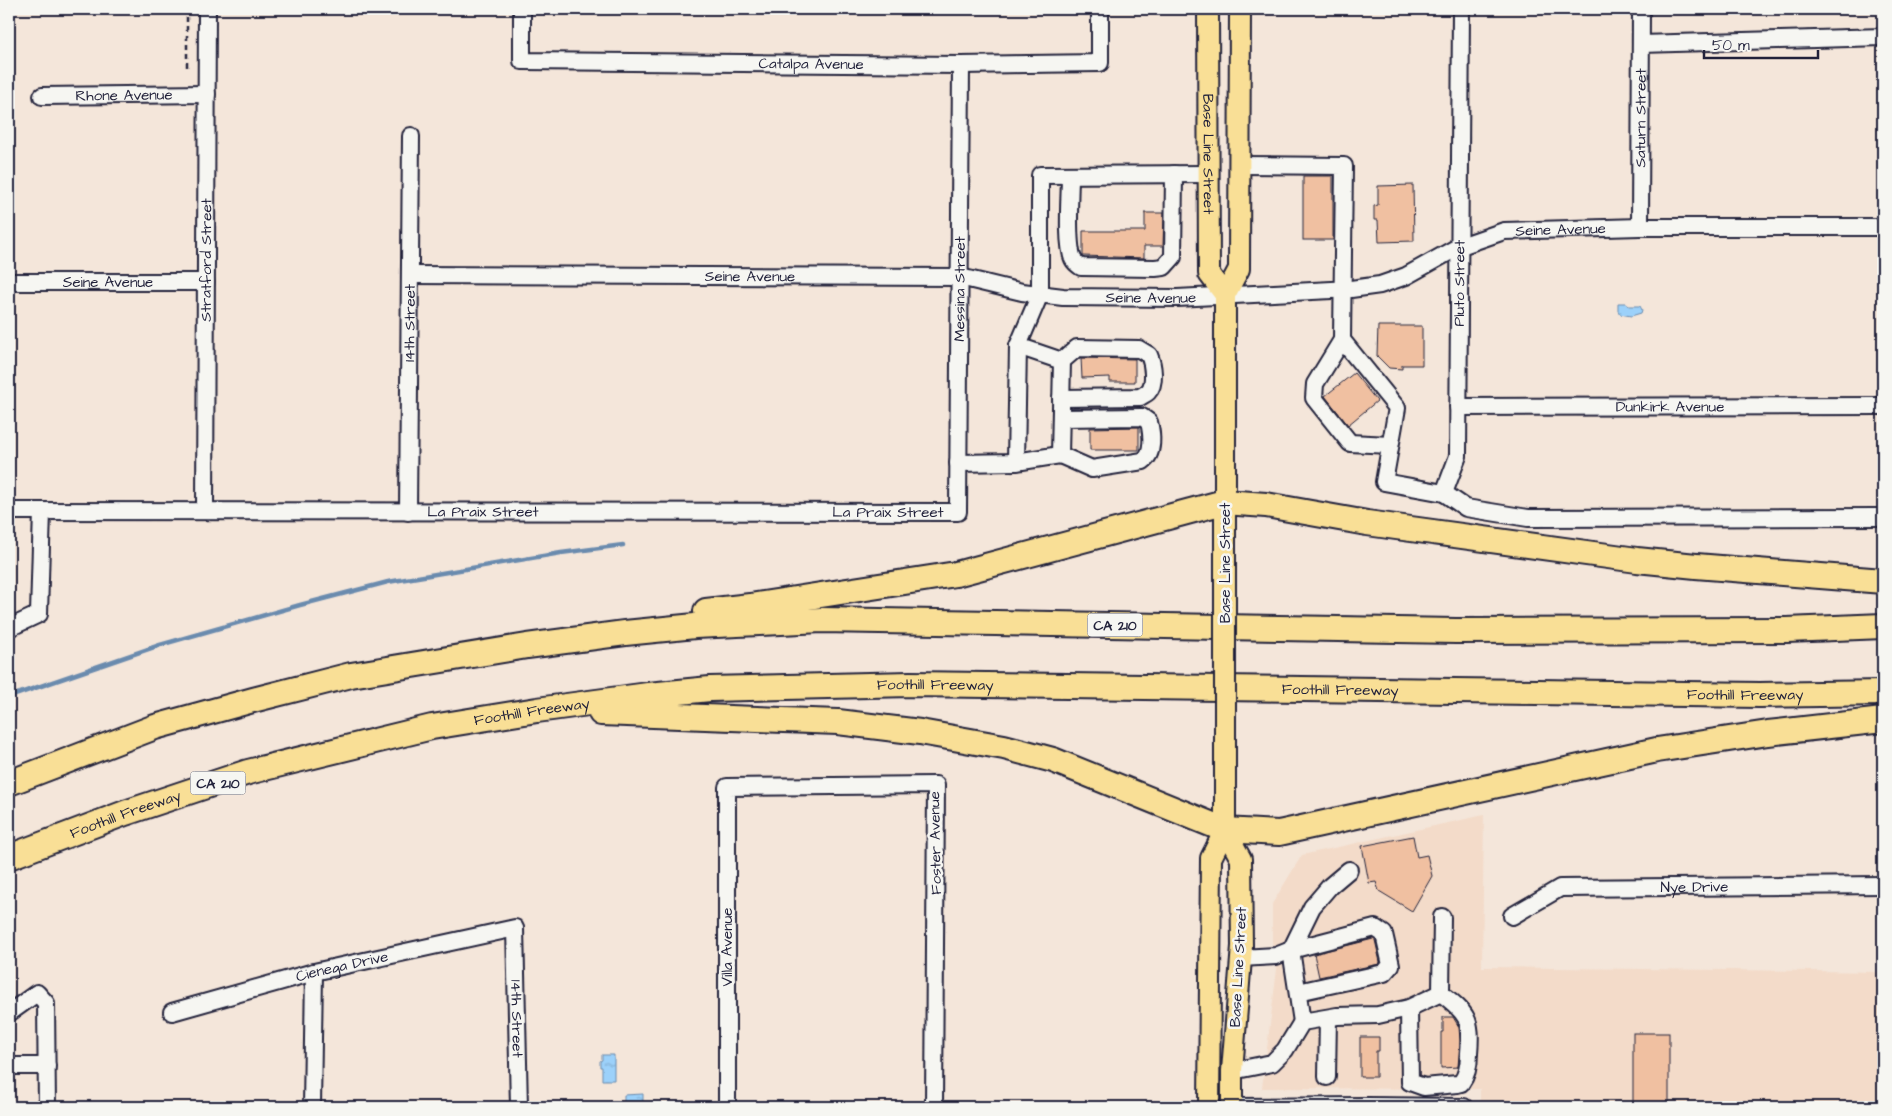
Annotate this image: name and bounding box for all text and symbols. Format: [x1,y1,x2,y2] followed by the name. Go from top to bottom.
[1704,28,1818,60] scale bar
[1712,35,1750,56] text: 50 m
[758,53,864,75] street label: Catalpa Avenue
[1630,68,1652,168] street label: Saturn Street
[75,84,173,107] street label: Rhone Avenue
[1197,94,1219,214] street label: Base Line Street
[196,198,217,322] street label: Stratford Street
[1515,218,1606,242] street label: Seine Avenue
[949,236,971,342] street label: Messina Street
[1449,240,1470,326] street label: Pluto Street
[705,266,795,287] street label: Seine Avenue
[63,272,153,293] street label: Seine Avenue
[399,284,421,362] street label: 14th Street
[1106,287,1197,309] street label: Seine Avenue
[1616,396,1724,418] street label: Dunkirk Avenue
[427,501,539,523] street label: La Praix Street
[832,502,944,523] street label: La Praix Street
[1215,503,1236,623] street label: Base Line Street
[1088,614,1142,636] road number: CA 210
[877,674,994,697] street label: Foothill Freeway
[1282,679,1399,702] street label: Foothill Freeway
[1687,684,1804,706] street label: Foothill Freeway
[472,693,591,731] street label: Foothill Freeway
[190,771,246,794] road number: CA 210
[67,785,184,844] street label: Foothill Freeway
[924,791,947,895] street label: Foster Avenue
[1660,876,1729,899] street label: Nye Drive
[1225,906,1252,1028] street label: Base Line Street
[717,908,738,986] street label: Villa Avenue
[293,946,390,988] street label: Cienega Drive
[505,979,528,1058] street label: 14th Street

